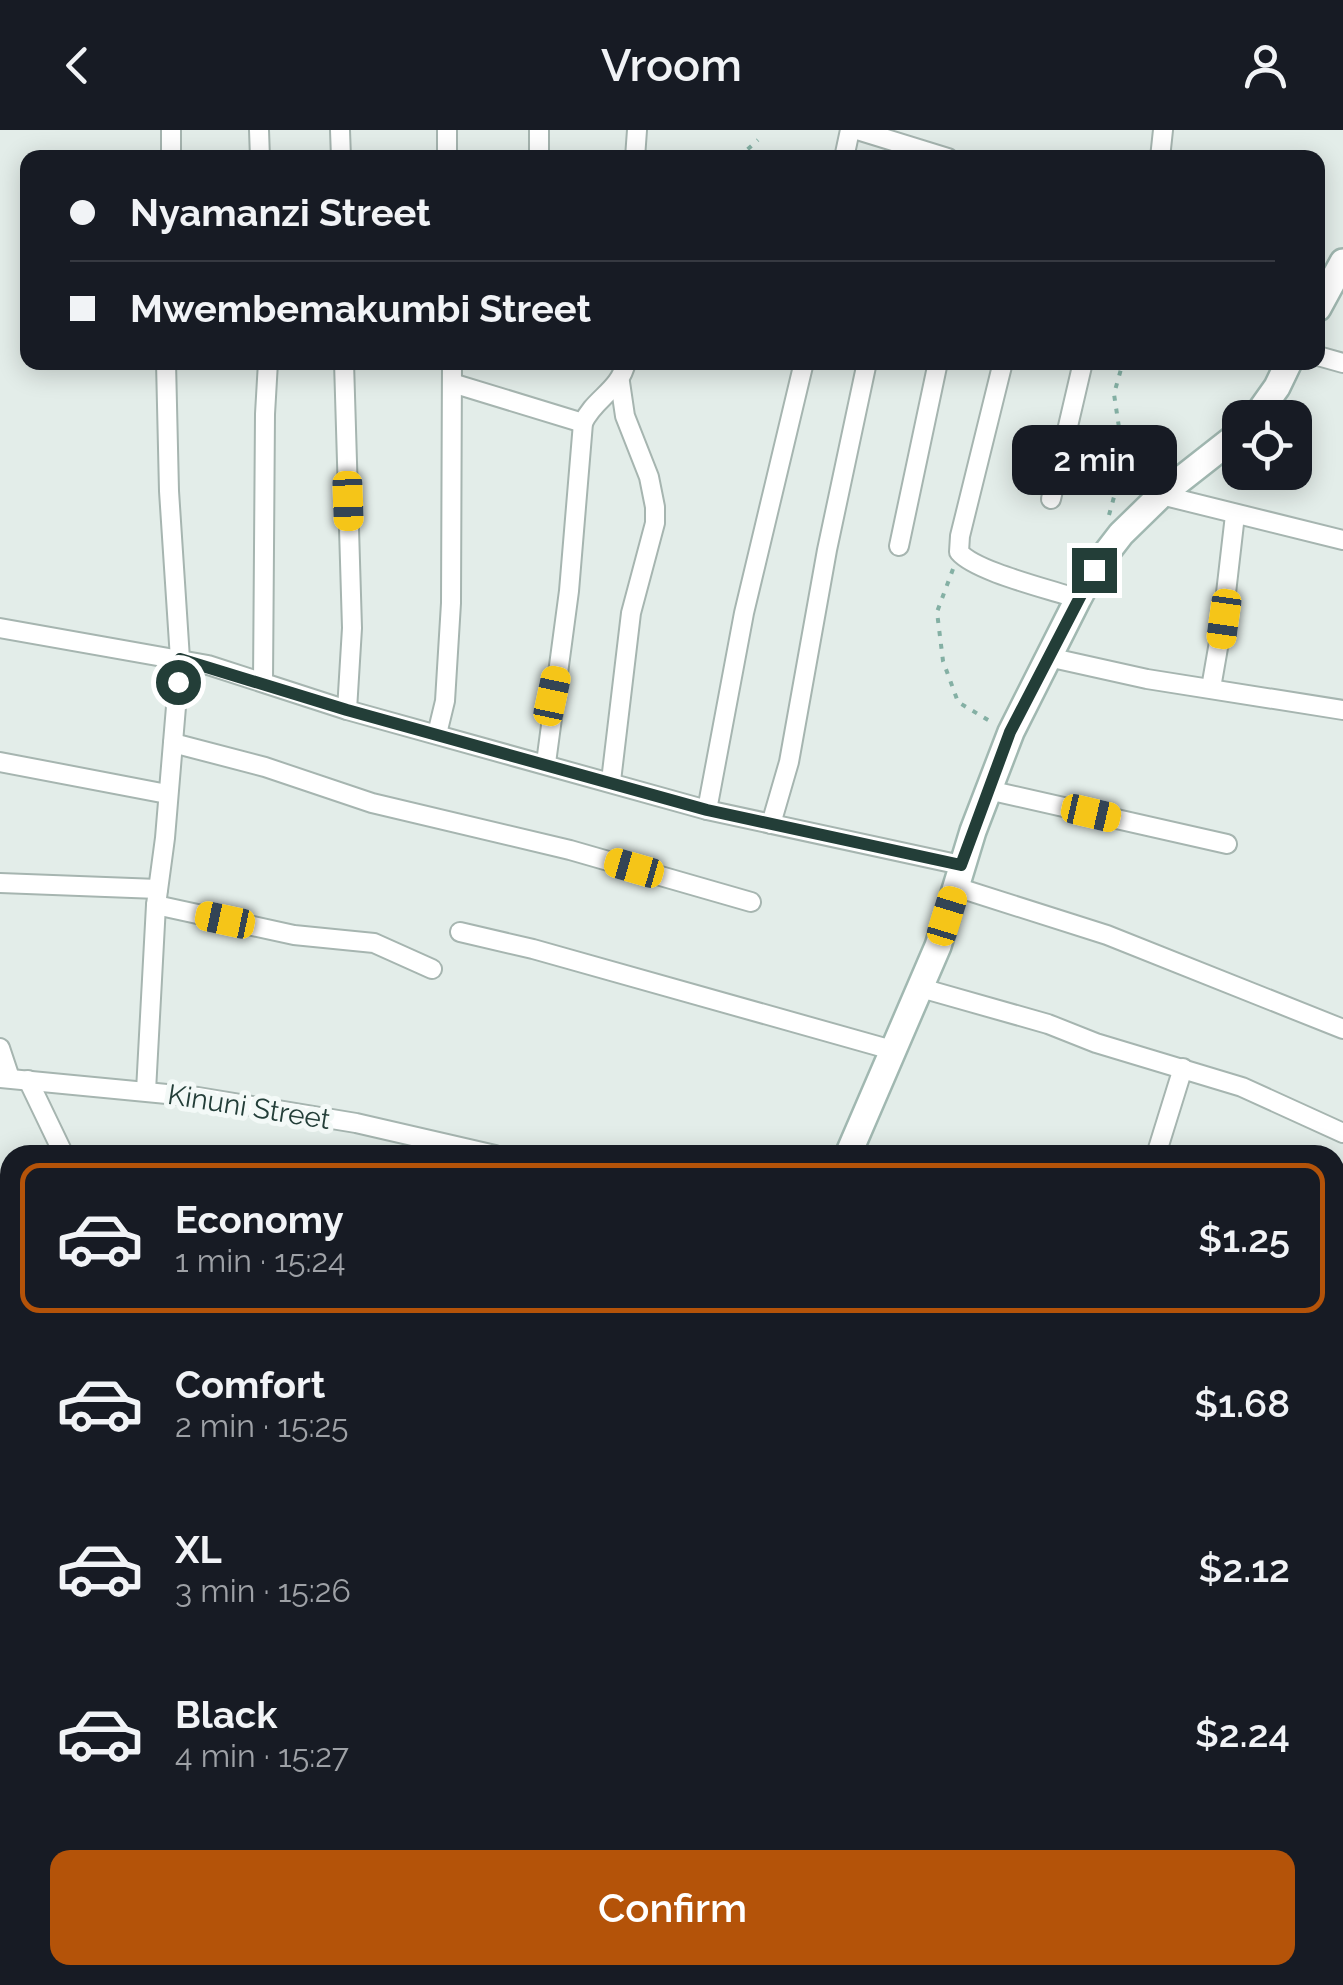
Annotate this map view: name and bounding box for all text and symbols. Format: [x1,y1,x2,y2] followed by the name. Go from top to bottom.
[50,38,105,93] icon: back
[1238,38,1293,93] icon: person
[601,39,742,92] text: Vroom
[130,190,431,235] text: Nyamanzi Street
[130,286,591,331] text: Mwembemakumbi Street
[1222,400,1312,490] map controls
[1222,400,1312,490] button: locate
[1012,425,1176,495] callout: 2 min
[1054,441,1135,478] text: 2 min
[332,470,364,532] car
[1072,548,1117,593] route end
[1205,587,1243,651] car
[156,660,201,705] route start
[531,664,573,728] car
[1058,792,1124,834] car
[601,845,667,891] car
[924,883,970,949] car
[193,899,257,941] car
[165,1078,333,1136] street label: Kinuni Street
[55,1193,145,1283] icon: car
[175,1197,344,1242] text: Economy
[1198,1216,1290,1261] text: $1.25
[175,1242,346,1279] text: 1 min · 15:24
[55,1358,145,1448] icon: car
[175,1362,325,1407] text: Comfort
[1194,1381,1290,1426] text: $1.68
[175,1407,349,1444] text: 2 min · 15:25
[55,1523,145,1613] icon: car
[175,1527,222,1572] text: XL
[1198,1546,1290,1591] text: $2.12
[175,1572,351,1609] text: 3 min · 15:26
[55,1688,145,1778] icon: car
[175,1692,277,1737] text: Black
[1195,1711,1290,1756] text: $2.24
[175,1737,349,1774] text: 4 min · 15:27
[50,1850,1295,1965] button: Confirm

